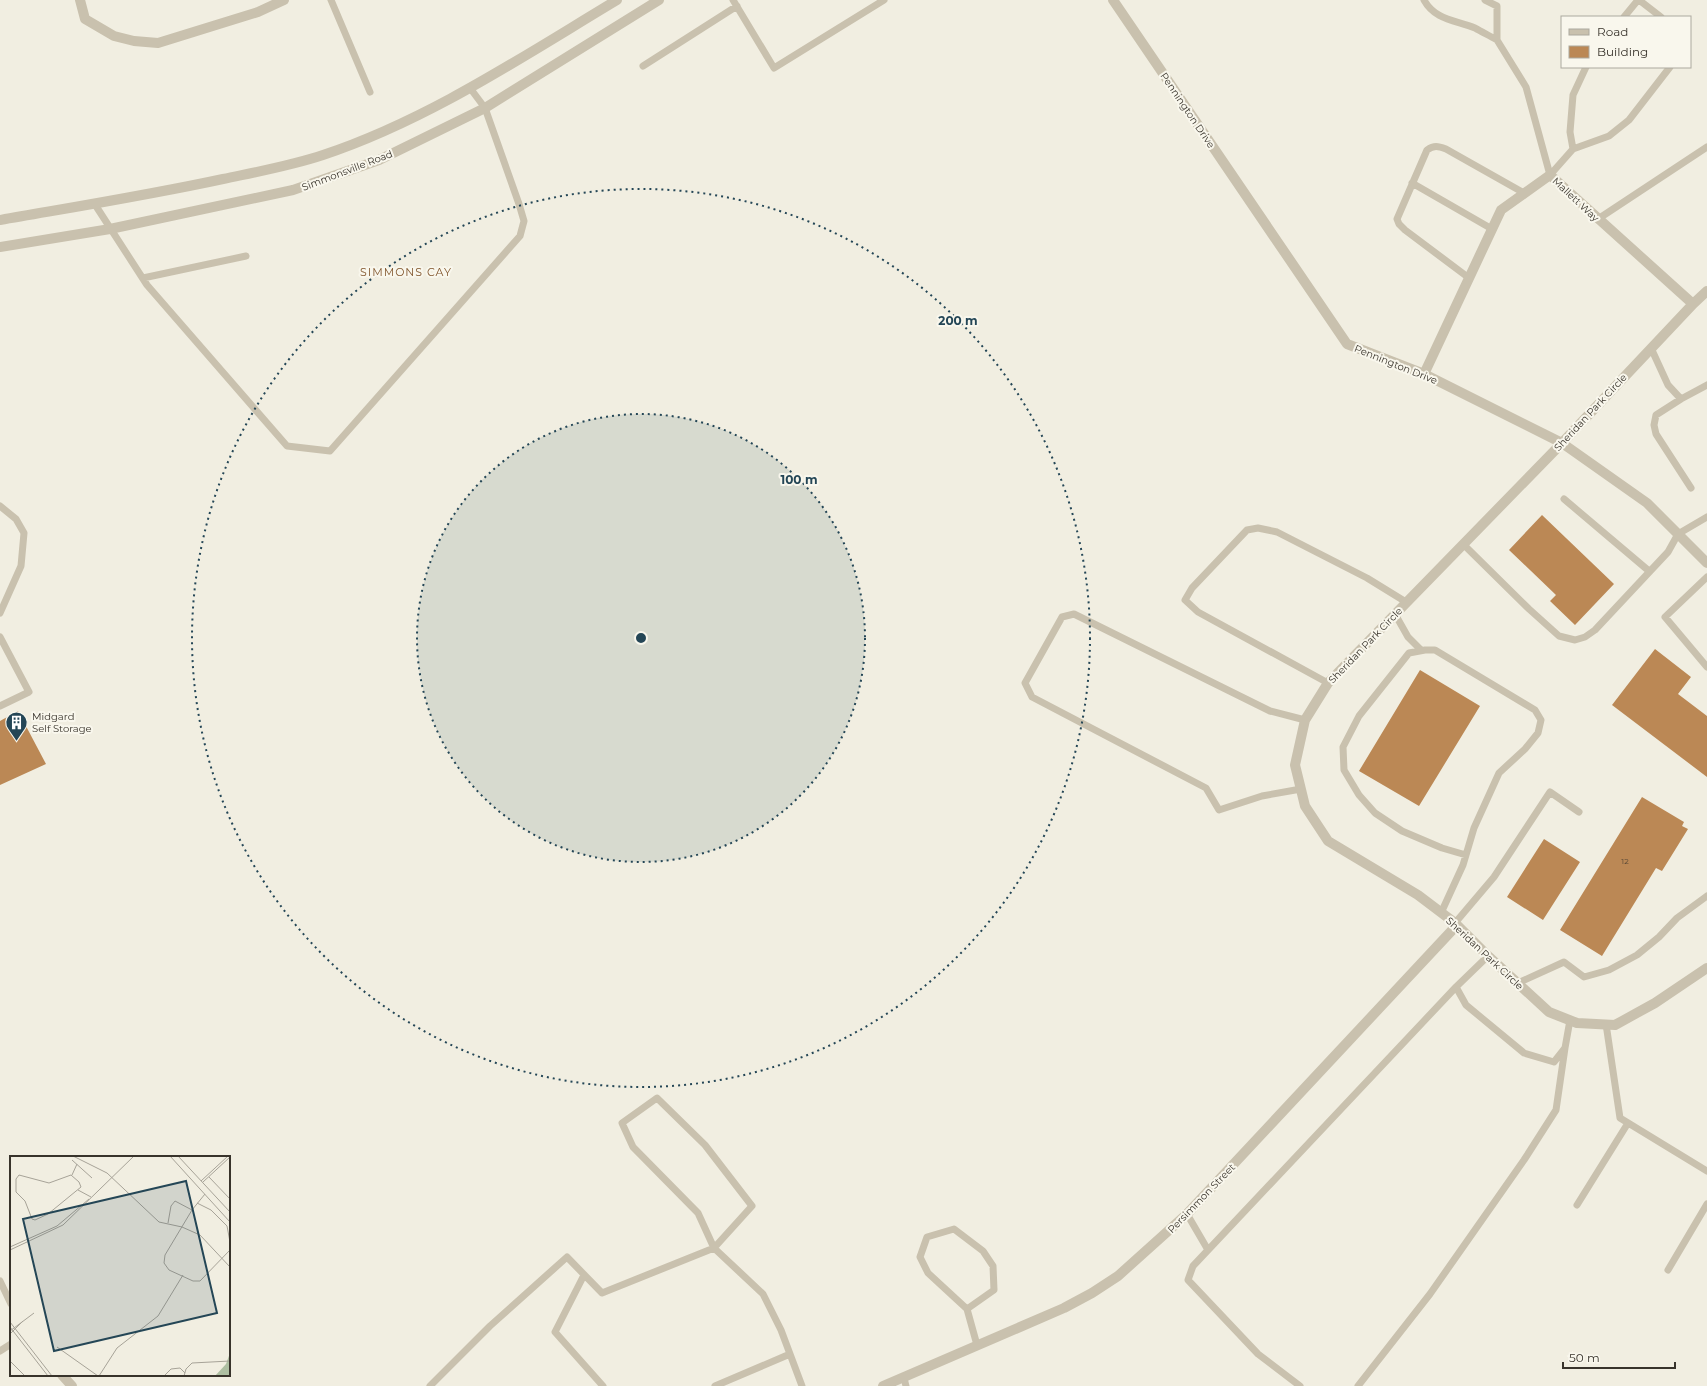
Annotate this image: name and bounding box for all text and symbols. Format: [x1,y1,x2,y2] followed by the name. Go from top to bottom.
[1561,16,1691,68] legend
[1597,24,1628,39] text: Road
[1597,44,1648,59] text: Building
[1157,70,1218,151] street label: Pennington Drive
[300,147,394,194] street label: Simmonsville Road
[1550,174,1602,225] street label: Mallett Way
[360,265,452,279] district label: SIMMONS CAY
[938,313,978,328] text: 200 m
[1352,342,1439,387] street label: Pennington Drive
[1551,371,1630,454] street label: Sheridan Park Circle
[781,472,817,487] text: 100 m
[1326,604,1405,686] street label: Sheridan Park Circle
[634,631,648,645] centre of rings
[4,709,30,742] building icon: Midgard Self Storage
[32,710,92,735] place label: Midgard Self Storage
[1621,856,1629,866] house number: 12
[1443,914,1526,993] street label: Sheridan Park Circle
[10,1156,230,1376] inset map
[1165,1161,1238,1236] street label: Persimmon Street
[1563,1344,1675,1370] scale bar
[1569,1350,1600,1365] text: 50 m

